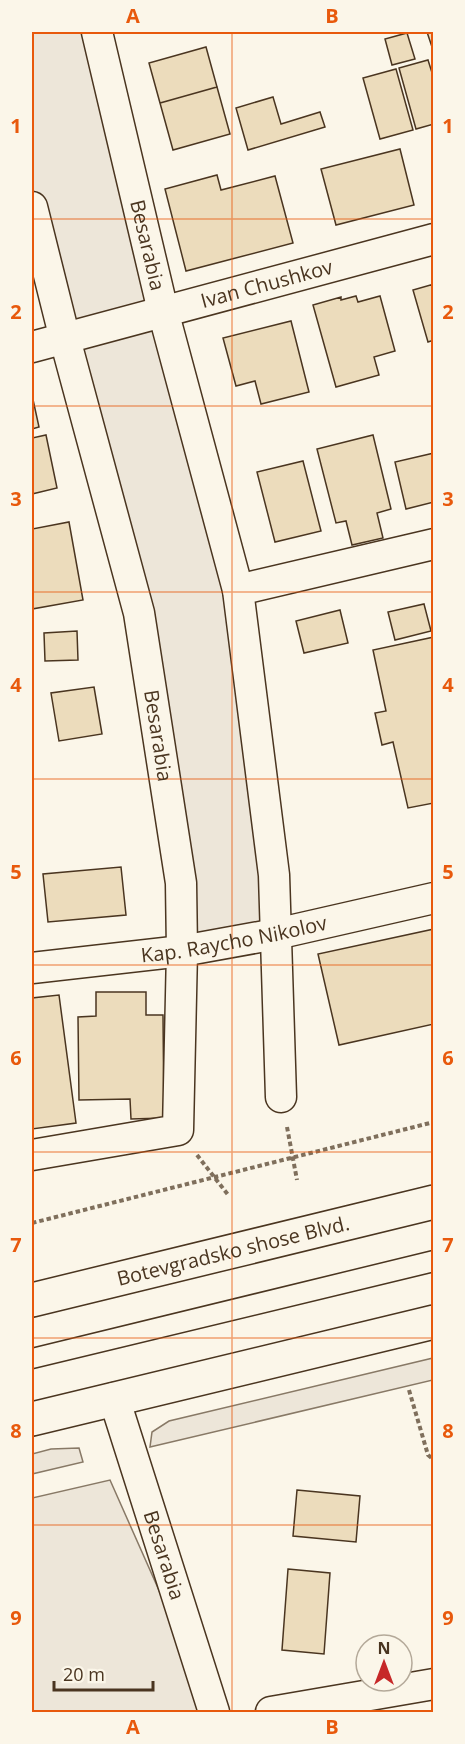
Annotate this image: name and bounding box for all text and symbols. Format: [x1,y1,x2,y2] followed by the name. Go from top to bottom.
[126,2,140,29] text: A
[325,2,339,29] text: B
[10,112,22,139] text: 1
[442,112,454,139] text: 1
[124,197,172,293] street label: Besarabia
[198,253,336,314] street label: Ivan Chushkov
[10,298,22,325] text: 2
[442,298,454,325] text: 2
[10,485,22,512] text: 3
[442,485,454,512] text: 3
[10,671,22,698] text: 4
[442,671,454,698] text: 4
[138,688,179,783] street label: Besarabia
[10,858,22,885] text: 5
[442,858,454,885] text: 5
[139,909,329,969] street label: Kap. Raycho Nikolov
[10,1044,22,1071] text: 6
[442,1044,454,1071] text: 6
[114,1209,352,1292] street label: Botevgradsko shose Blvd.
[10,1231,22,1258] text: 7
[442,1231,454,1258] text: 7
[10,1417,22,1444] text: 8
[442,1417,454,1444] text: 8
[138,1507,191,1603] street label: Besarabia
[10,1604,22,1631] text: 9
[442,1604,454,1631] text: 9
[354,1633,414,1693] north arrow
[377,1637,391,1659] text: N
[54,1654,153,1692] scale bar
[63,1662,105,1686] text: 20 m
[126,1713,140,1740] text: A
[325,1713,339,1740] text: B

